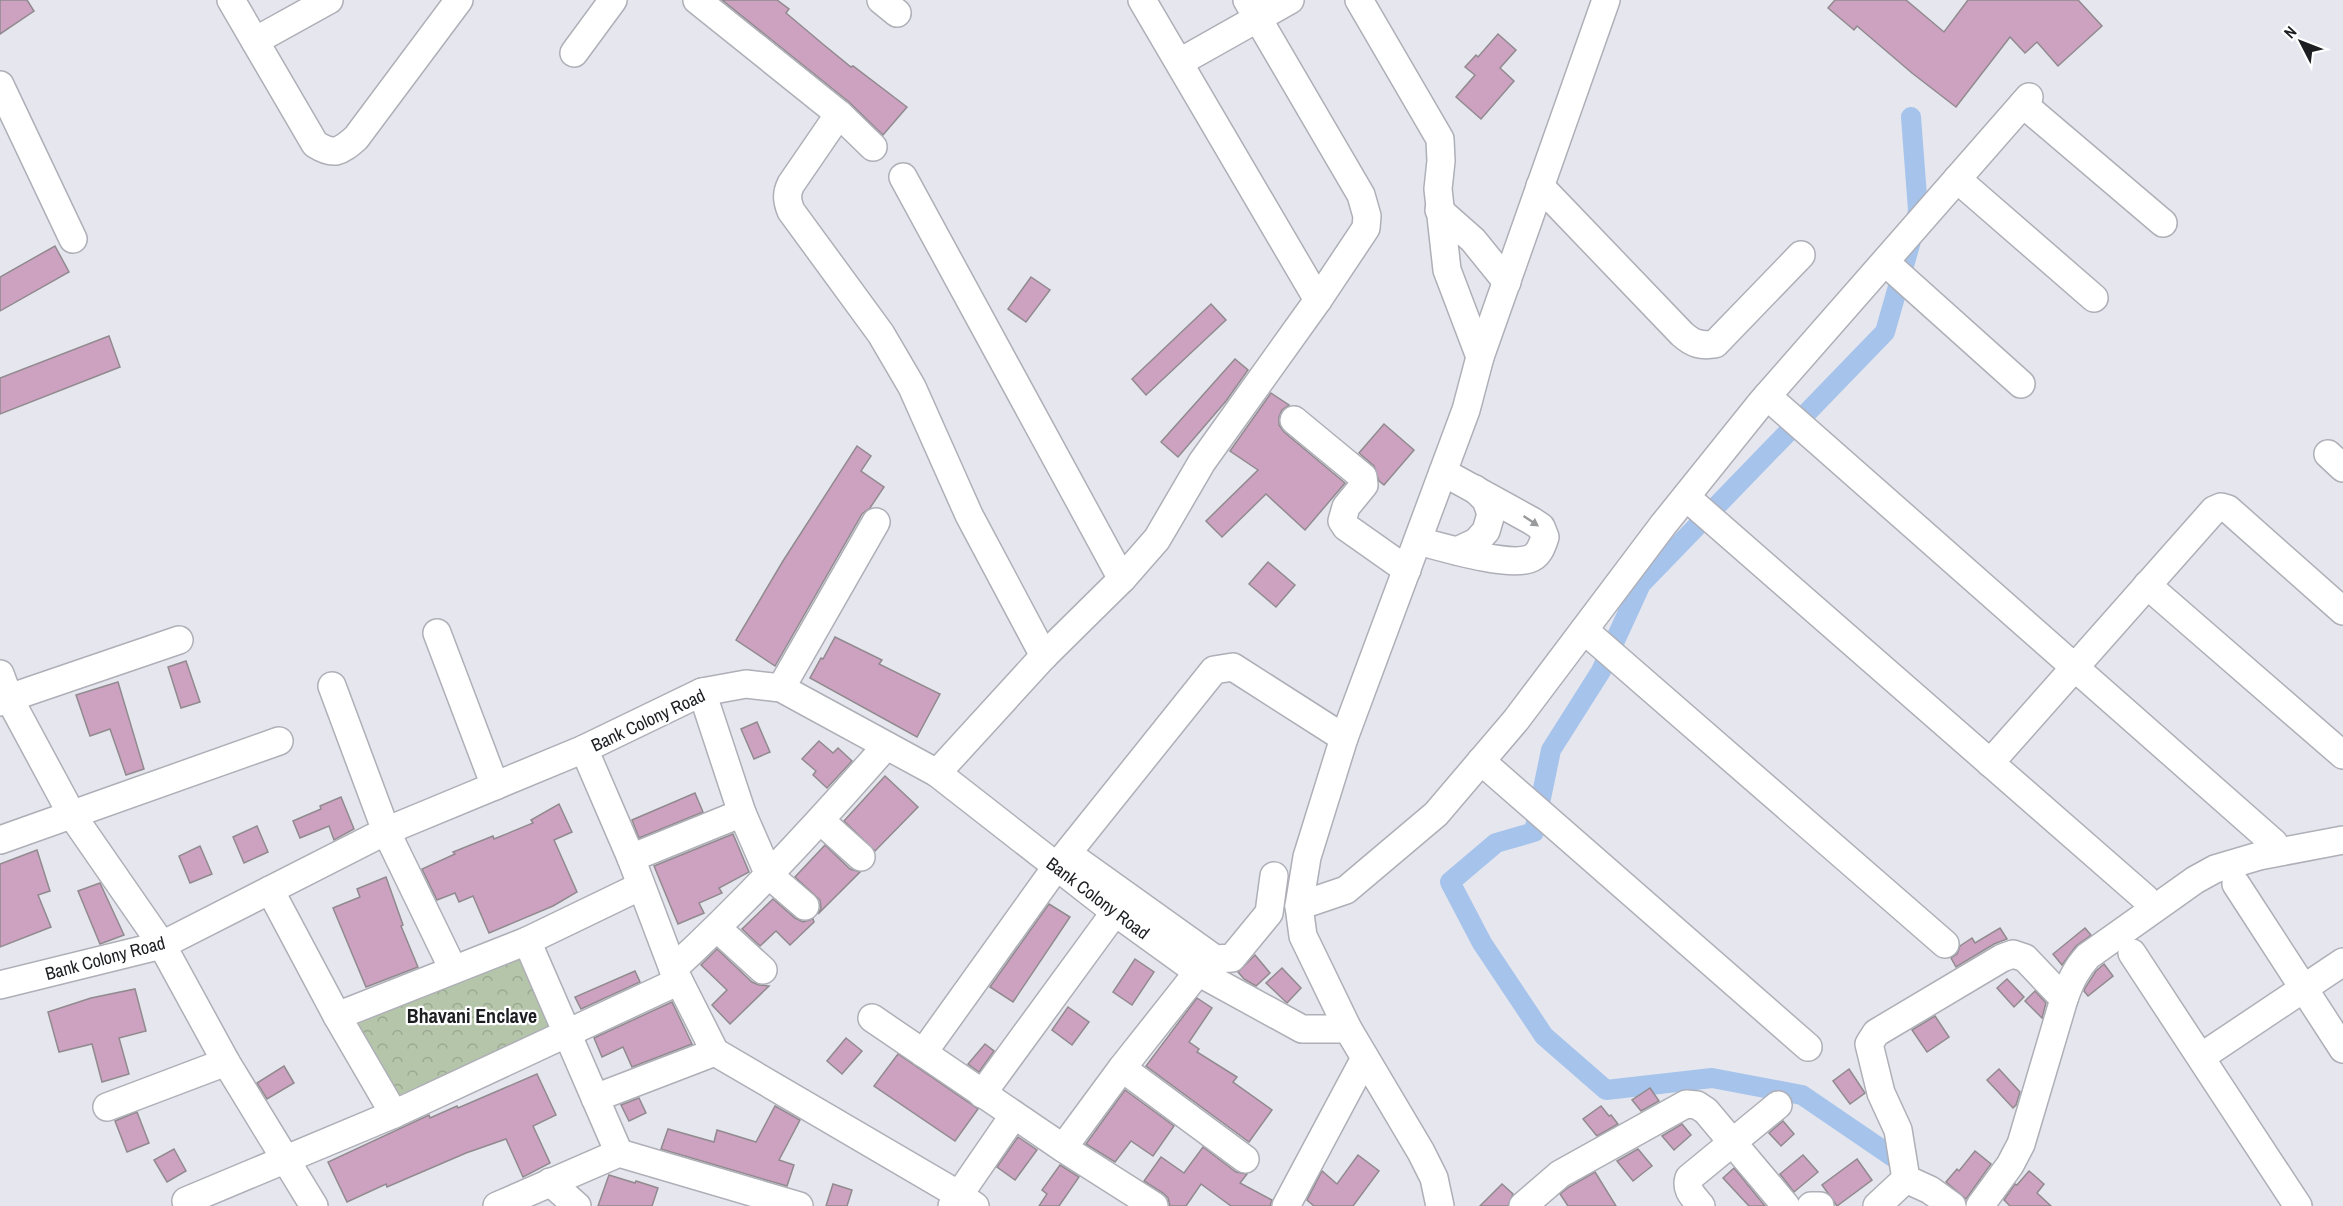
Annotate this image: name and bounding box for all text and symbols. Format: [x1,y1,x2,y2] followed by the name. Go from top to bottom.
[2271,12,2331,72] north arrow
[2279,21,2301,43] text: N
[1523,515,1539,526] one-way arrow
[587,683,709,757] street label: Bank Colony Road
[1041,851,1155,945] street label: Bank Colony Road
[42,930,168,986] street label: Bank Colony Road
[407,1002,537,1029] district label: Bhavani Enclave

